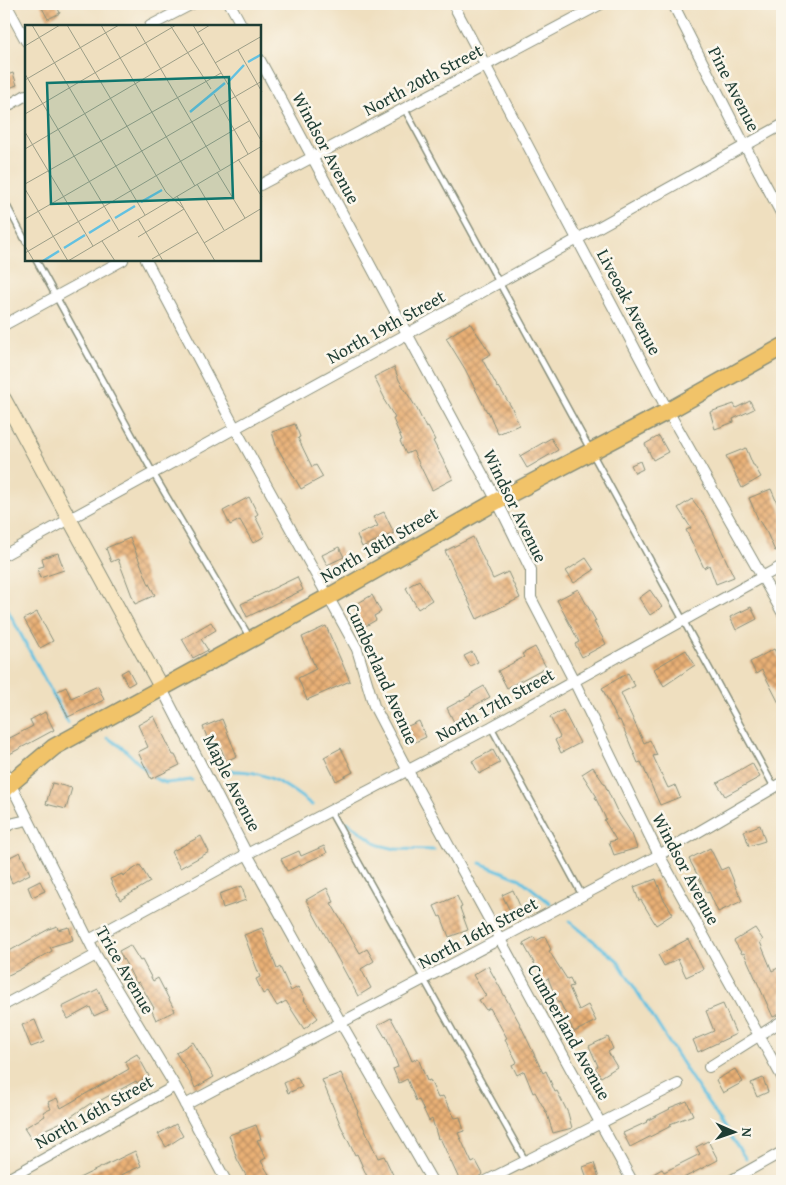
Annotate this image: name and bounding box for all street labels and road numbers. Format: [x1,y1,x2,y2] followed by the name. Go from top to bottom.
[358,36,488,122] street label: North 20th Street
[701,41,767,136] street label: Pine Avenue
[286,87,367,208] street label: Windsor Avenue
[590,244,669,360] street label: Liveoak Avenue
[321,282,451,370] street label: North 19th Street
[476,445,555,567] street label: Windsor Avenue
[315,500,443,589] street label: North 18th Street
[339,599,426,749] street label: Cumberland Avenue
[430,660,560,748] street label: North 17th Street
[196,730,268,836] street label: Maple Avenue
[646,808,727,929] street label: Windsor Avenue
[413,889,543,975] street label: North 16th Street
[89,920,162,1019] street label: Trice Avenue
[521,959,618,1105] street label: Cumberland Avenue
[29,1067,159,1155] street label: North 16th Street

